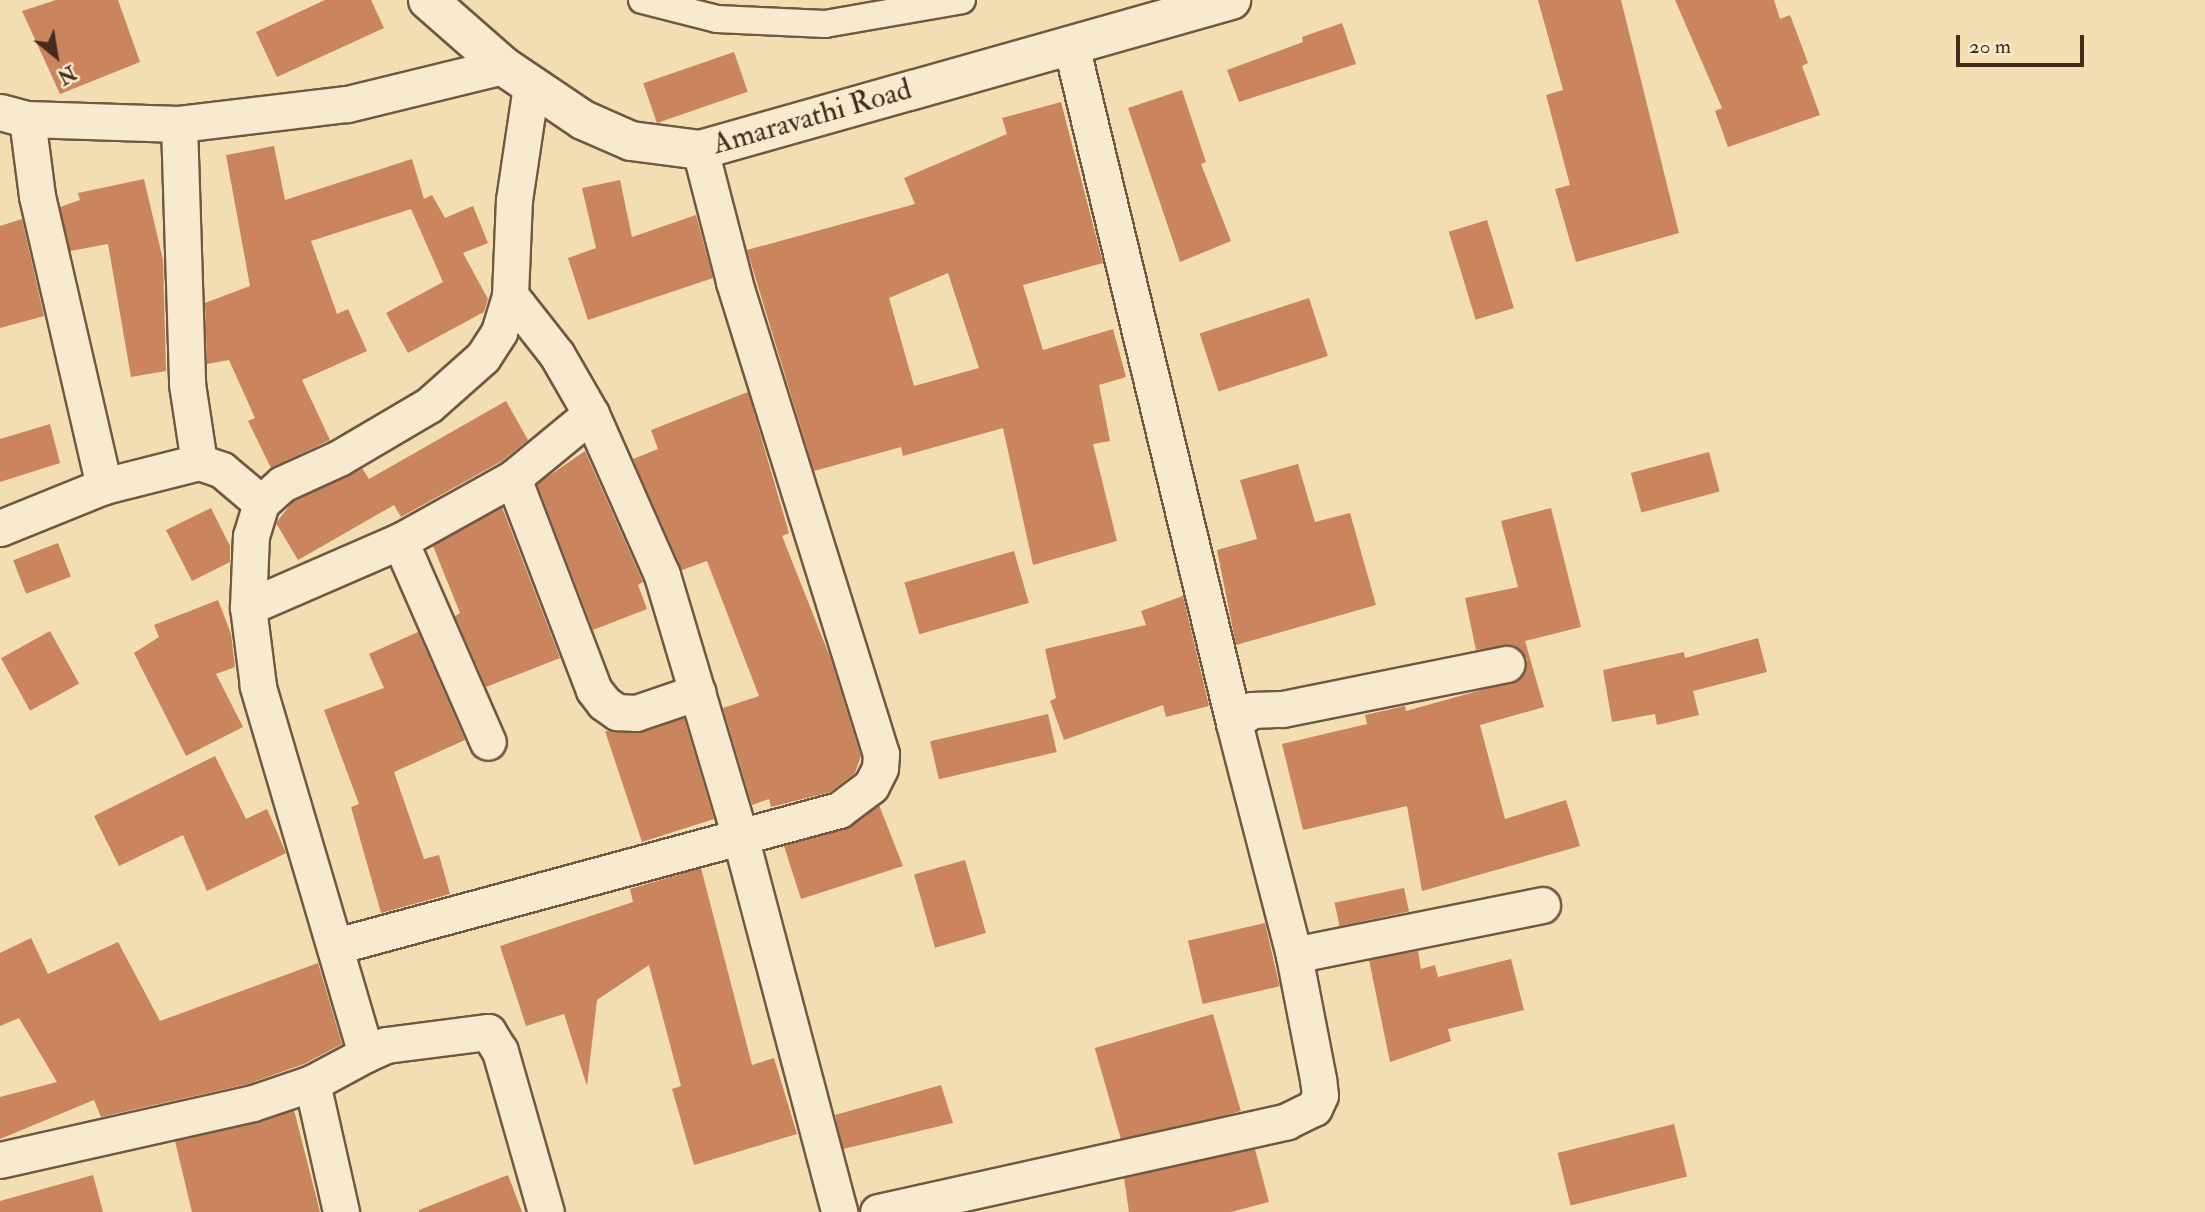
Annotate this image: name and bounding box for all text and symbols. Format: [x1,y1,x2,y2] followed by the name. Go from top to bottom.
[21,21,91,91] north arrow
[1960,21,2088,65] scale bar
[1969,33,2011,60] text: 20 m
[53,60,80,89] text: N
[708,71,916,163] street label: Amaravathi Road

